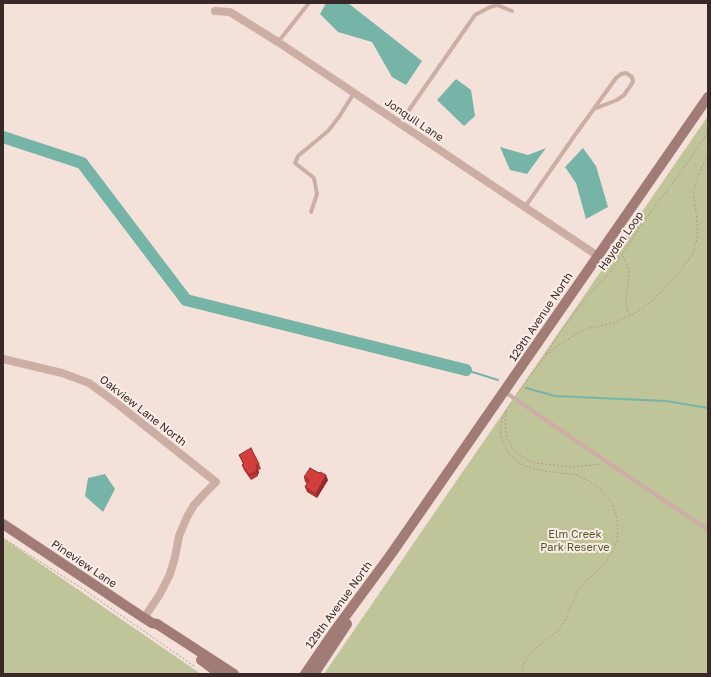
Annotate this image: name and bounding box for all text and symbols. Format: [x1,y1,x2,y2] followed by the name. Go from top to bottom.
[382,96,446,144] street label: Jonquil Lane
[596,209,646,273] street label: Hayden Loop
[506,270,576,364] street label: 129th Avenue North
[97,373,189,449] street label: Oakview Lane North
[540,528,610,554] park label: Elm Creek Park Reserve
[49,537,119,591] street label: Pineview Lane
[303,559,375,651] street label: 129th Avenue North

